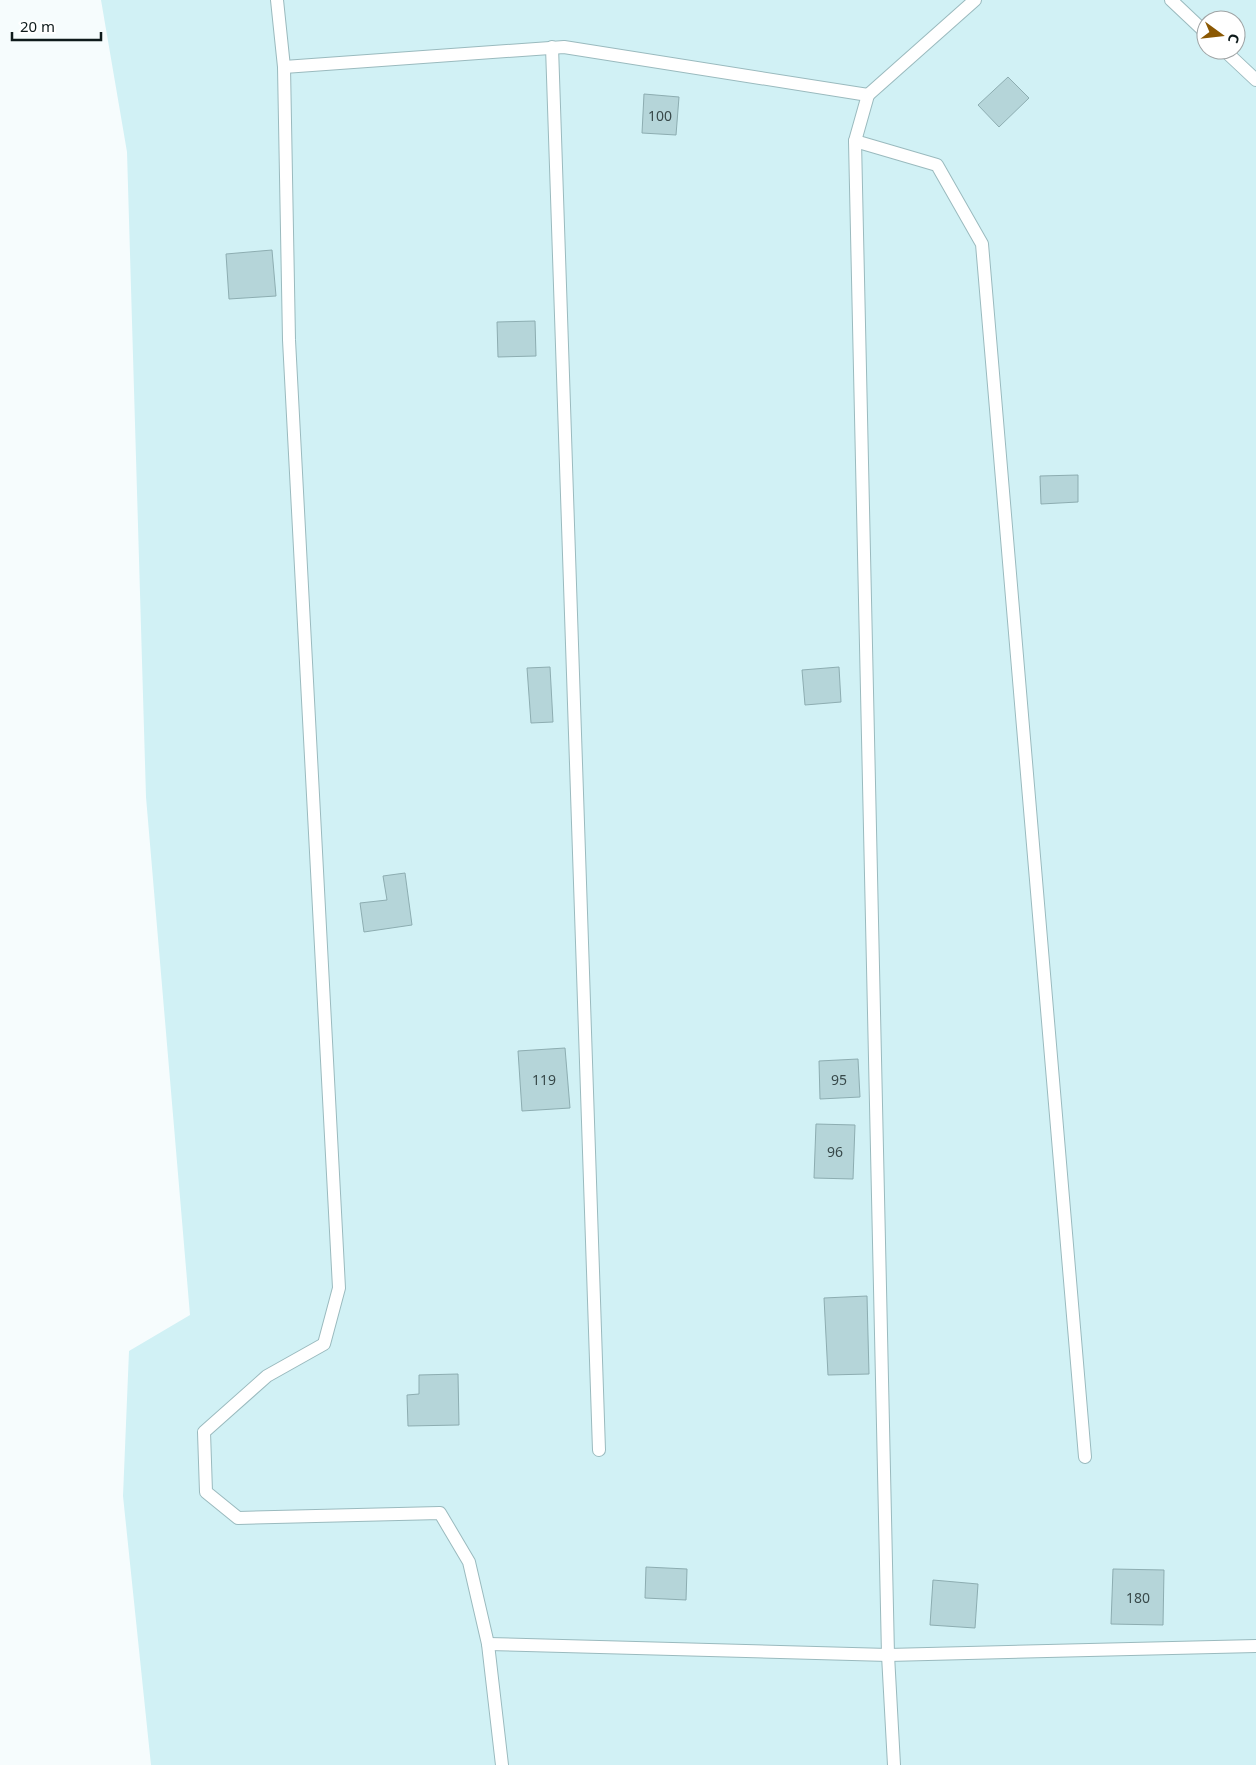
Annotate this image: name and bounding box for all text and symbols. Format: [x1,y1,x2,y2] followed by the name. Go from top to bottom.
[12,10,101,42] scale bar
[1196,10,1246,60] north arrow
[20,16,55,36] text: 20 m
[1224,32,1244,45] text: С
[648,106,672,125] house number: 100
[532,1070,556,1089] house number: 119
[831,1070,847,1089] house number: 95
[827,1142,843,1161] house number: 96
[1126,1588,1150,1607] house number: 180

